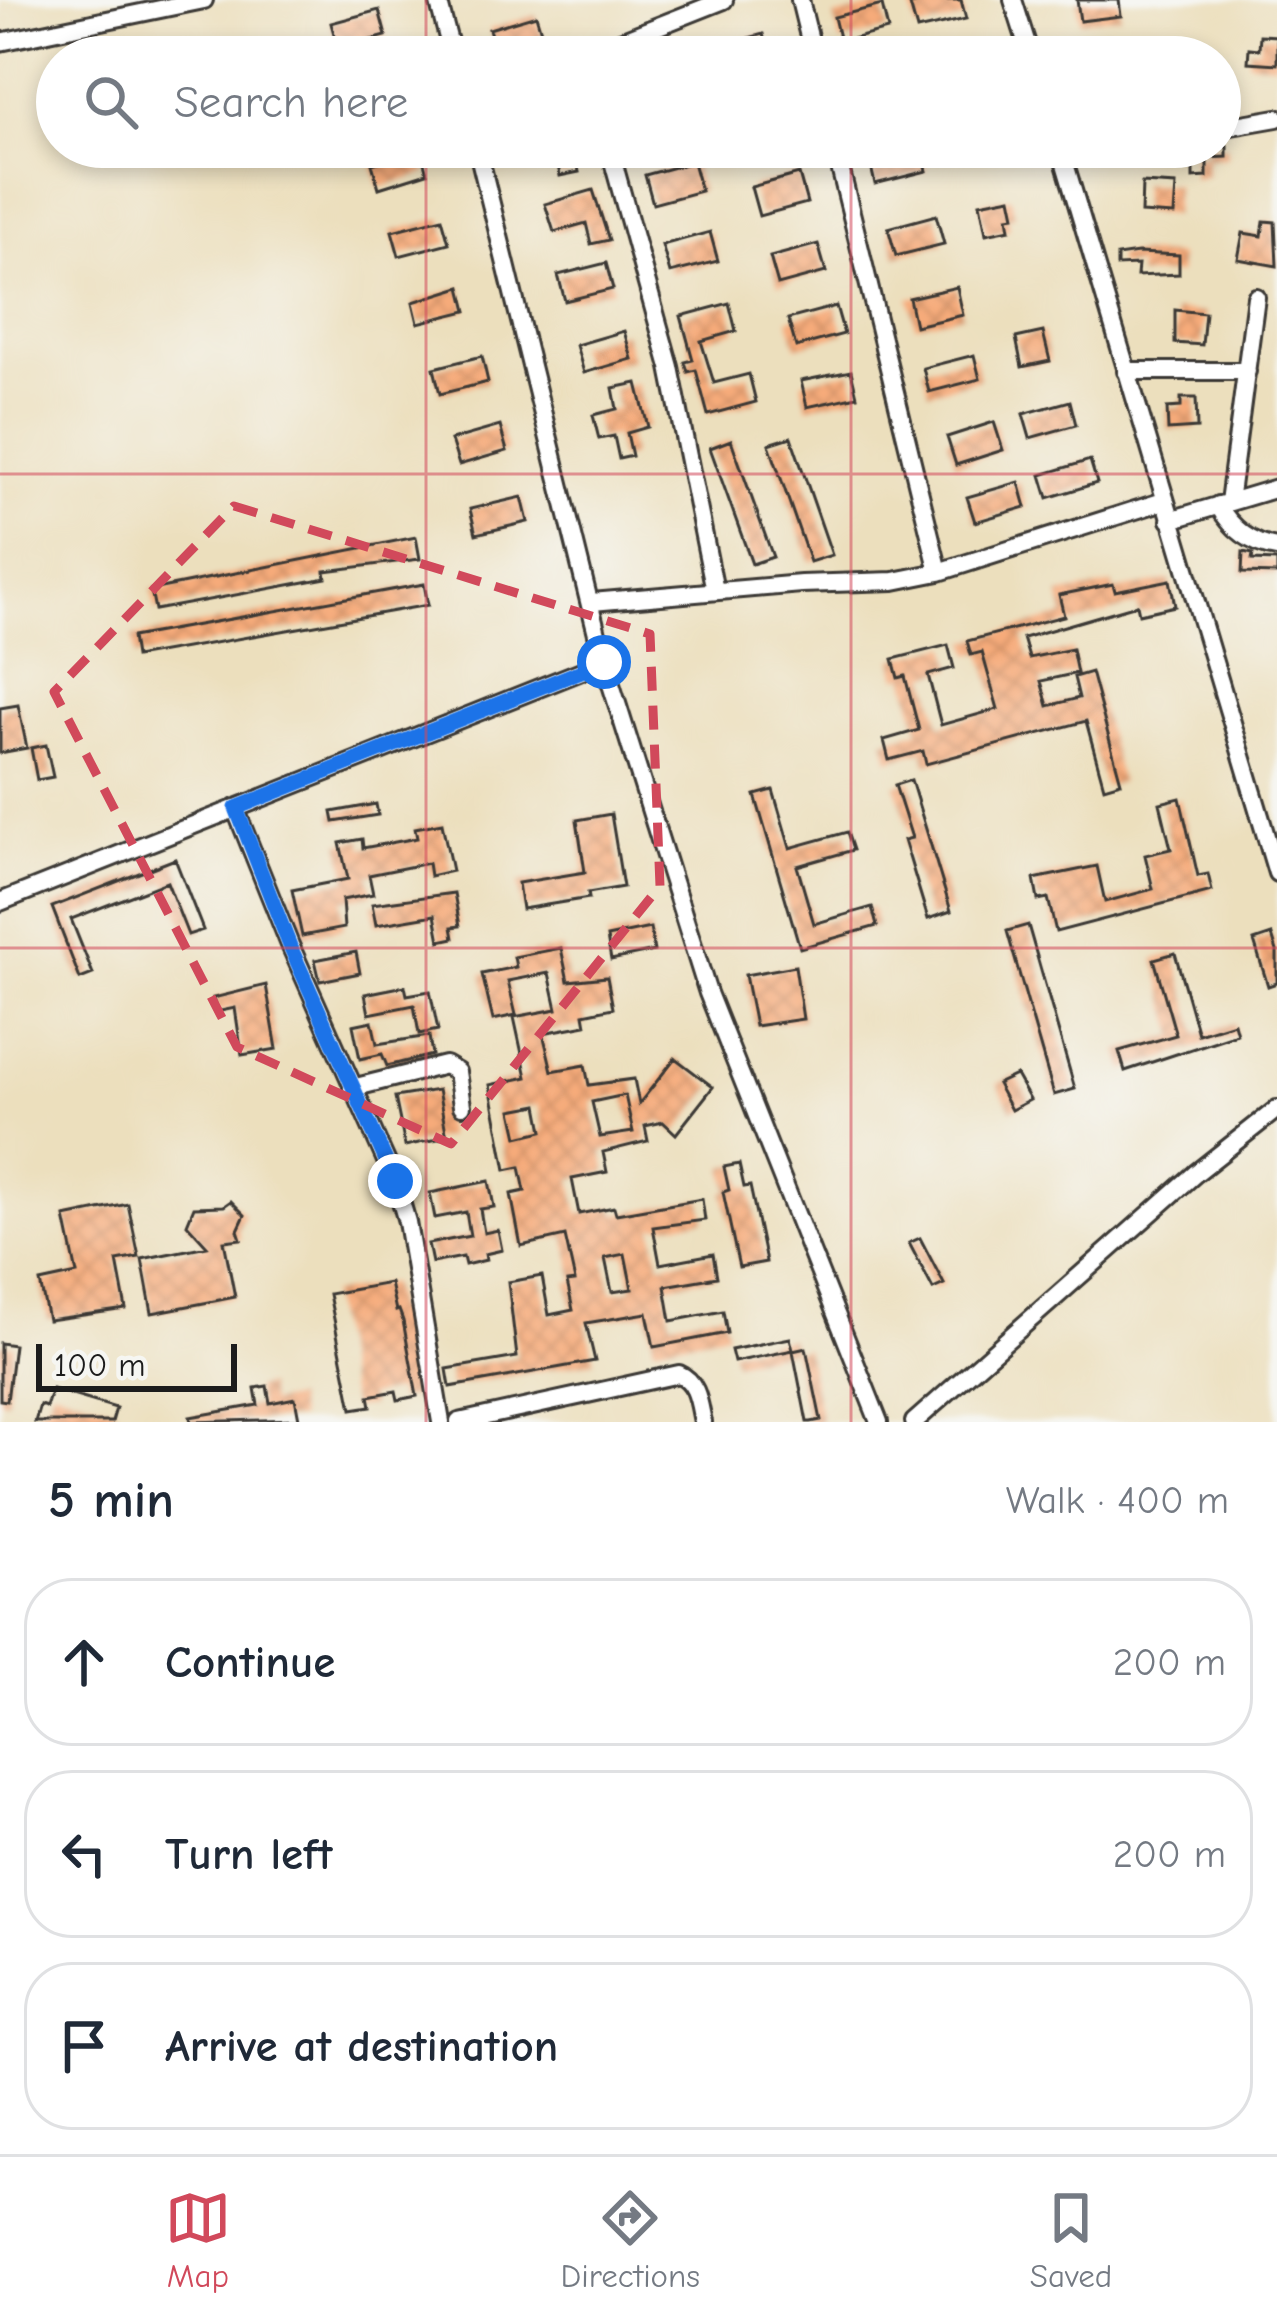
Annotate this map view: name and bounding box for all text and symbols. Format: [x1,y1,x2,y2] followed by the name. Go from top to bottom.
[36,36,1241,168] search box
[78,69,144,135] icon: search
[174,76,408,128] text: Search here
[577,635,631,689] route start
[368,1154,422,1208] route end
[36,1338,237,1391] scale bar
[54,1346,146,1384] text: 100 m
[48,1471,174,1530] text: 5 min
[1006,1478,1229,1523] text: Walk · 400 m
[51,1629,117,1695] icon: ahead
[165,1636,335,1688] text: Continue
[1113,1640,1226,1685] text: 200 m
[51,1821,117,1887] icon: left
[165,1828,332,1880] text: Turn left
[1113,1832,1226,1877] text: 200 m
[51,2013,117,2079] icon: arrive
[165,2020,558,2072] text: Arrive at destination
[165,2185,231,2295] tab: Map
[561,2185,700,2295] tab: Directions
[1030,2185,1112,2295] tab: Saved

